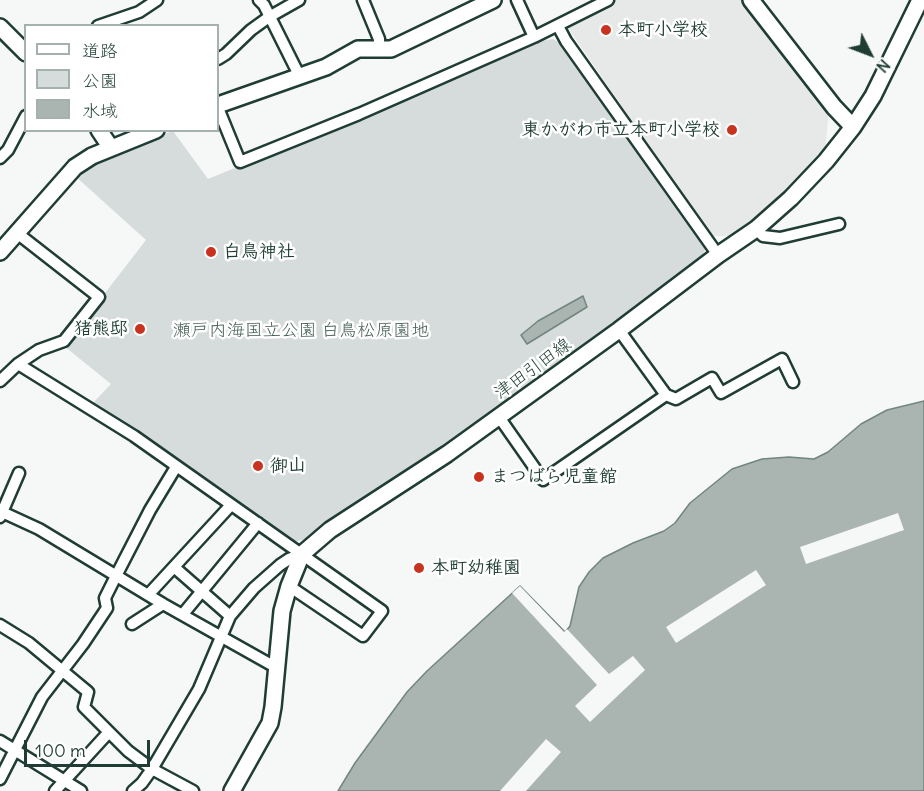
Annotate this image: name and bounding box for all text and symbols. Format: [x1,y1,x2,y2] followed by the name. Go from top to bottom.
[618,19,708,41] place label: 本町小学校
[599,23,613,37] marker: 本町小学校
[24,24,219,132] legend
[840,24,900,84] north arrow
[82,39,118,62] text: 道路
[872,55,895,77] text: N
[82,69,118,92] text: 公園
[82,99,118,122] text: 水域
[522,119,720,141] place label: 東かがわ市立本町小学校
[725,123,739,137] marker: 東かがわ市立本町小学校
[223,241,295,263] place label: 白鳥神社
[204,245,218,259] marker: 白鳥神社
[74,318,128,340] place label: 猪熊邸
[173,320,429,342] park label: 瀬戸内海国立公園 白鳥松原園地
[133,322,147,336] marker: 猪熊邸
[490,334,576,404] street label: 津田引田線
[270,455,306,477] place label: 御山
[251,459,265,473] marker: 御山
[491,466,617,488] place label: まつばら児童館
[472,470,486,484] marker: まつばら児童館
[431,557,521,579] place label: 本町幼稚園
[412,561,426,575] marker: 本町幼稚園
[27,728,153,766] scale bar
[35,739,86,762] text: 100 m

